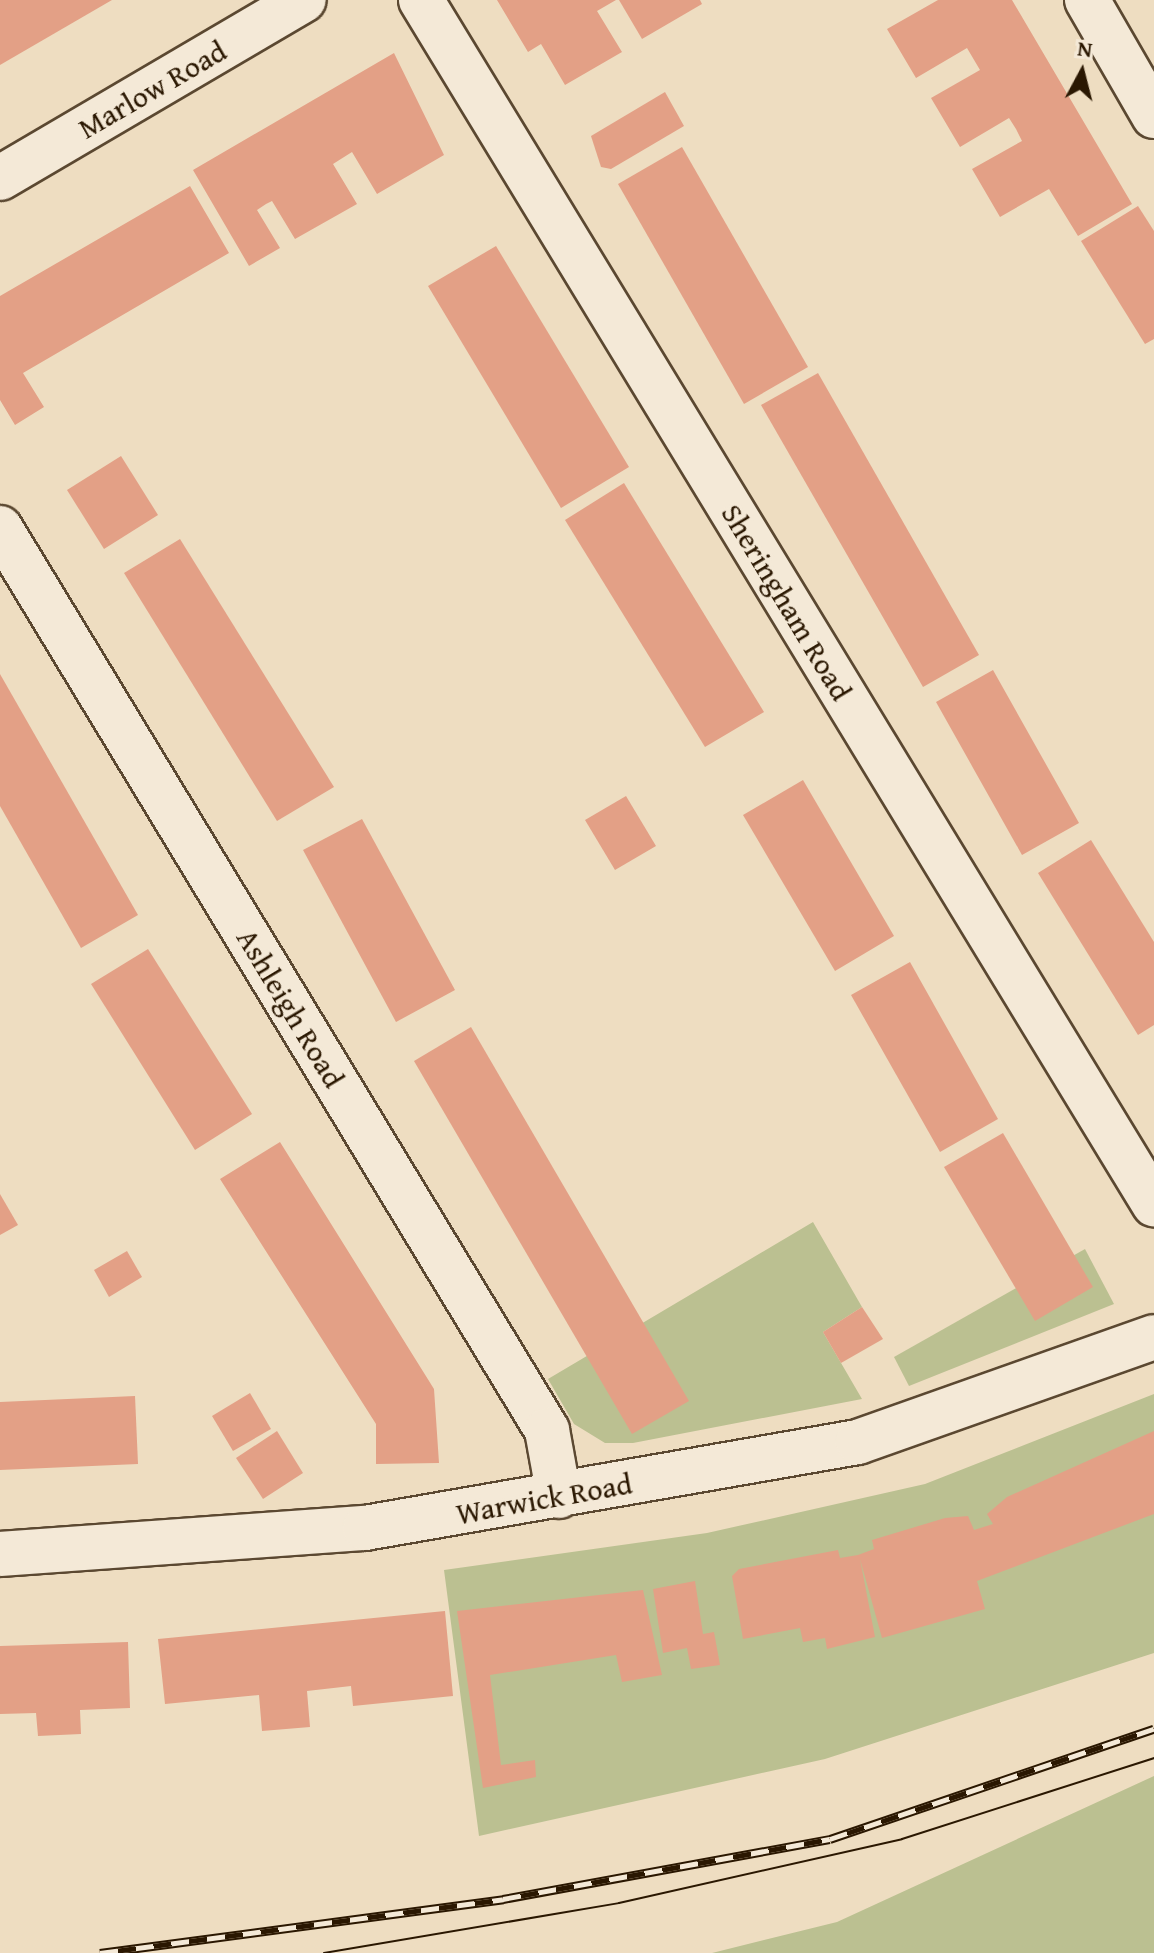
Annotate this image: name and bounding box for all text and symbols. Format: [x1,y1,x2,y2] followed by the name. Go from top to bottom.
[1076,31,1094,65] text: N
[72,32,232,146] street label: Marlow Road
[1042,32,1122,112] north arrow
[714,497,860,707] street label: Sheringham Road
[229,922,353,1094] street label: Ashleigh Road
[453,1465,635,1531] street label: Warwick Road

